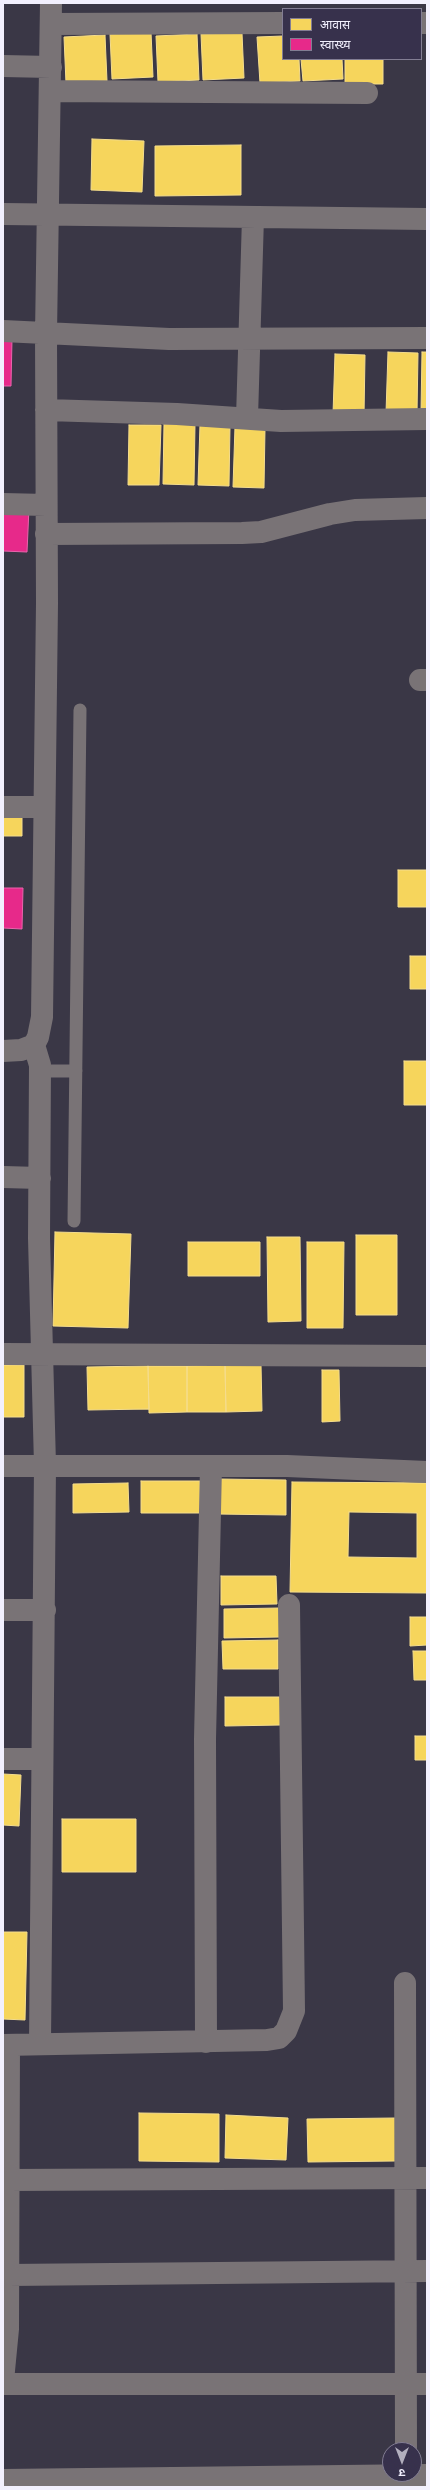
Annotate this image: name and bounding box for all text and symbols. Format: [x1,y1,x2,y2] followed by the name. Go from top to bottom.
[282,8,422,60] legend
[320,16,350,33] text: आवास
[320,36,350,53] text: स्वास्थ्य
[382,2442,422,2482] north arrow
[399,2466,405,2481] text: उ

